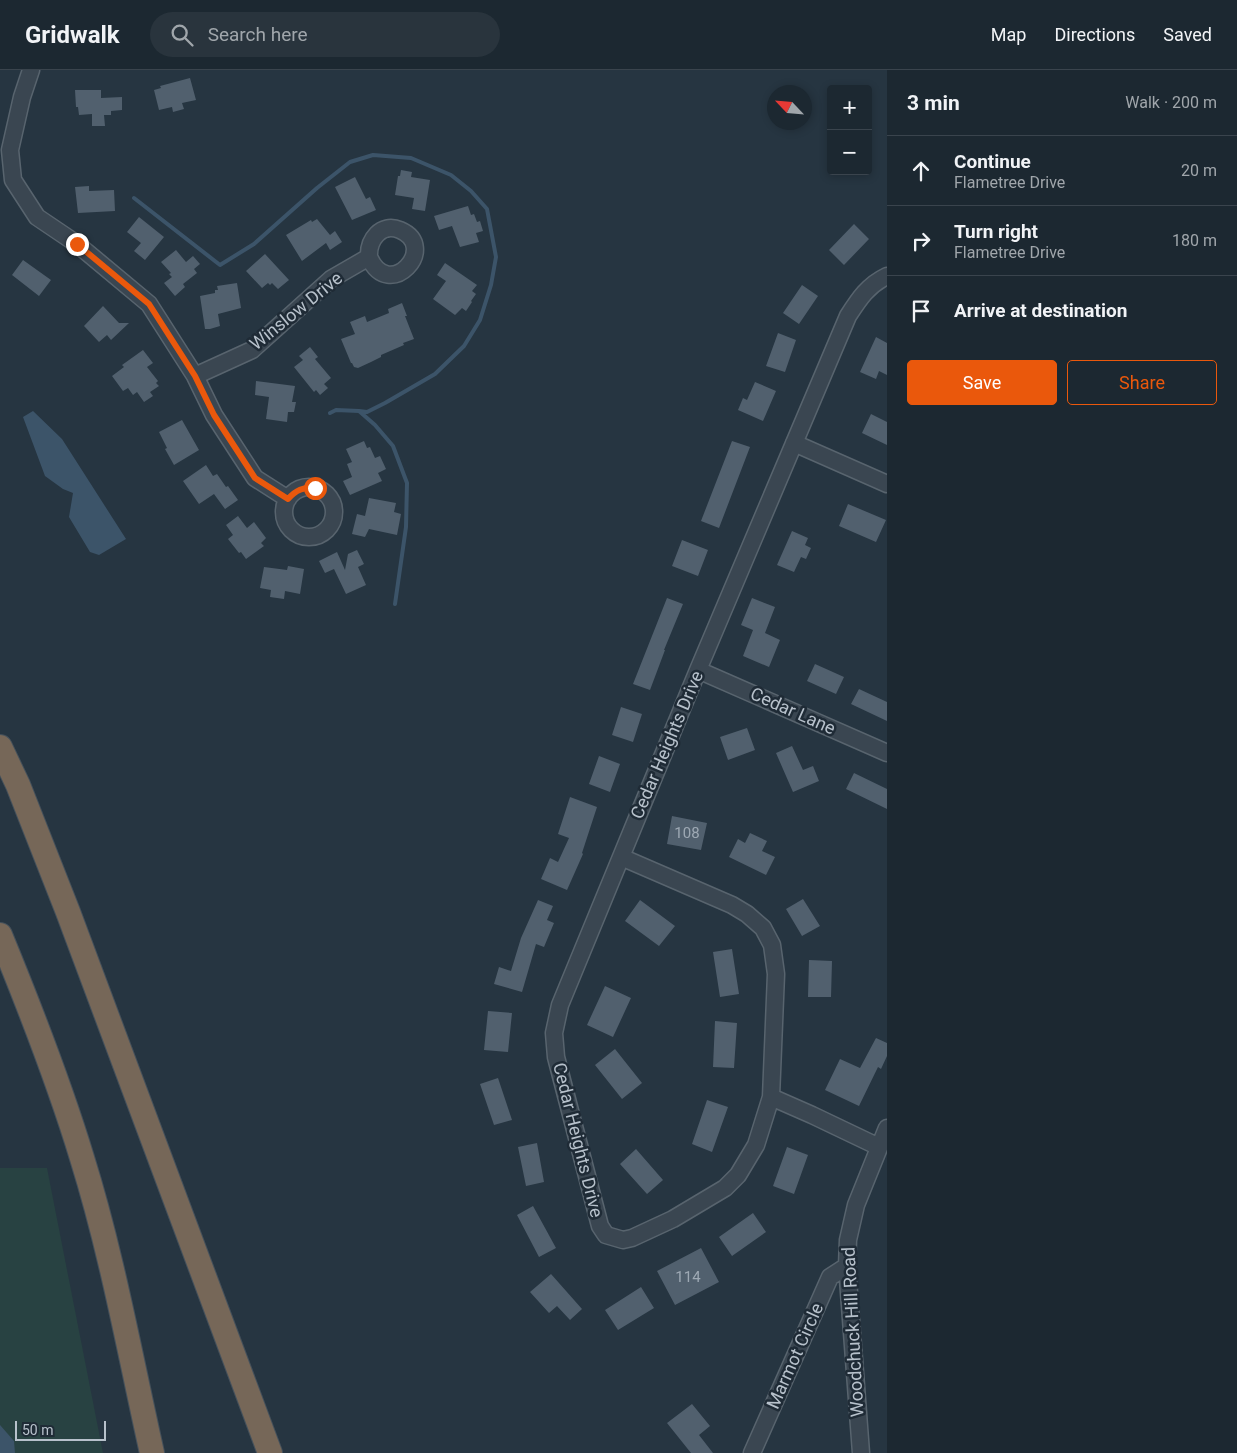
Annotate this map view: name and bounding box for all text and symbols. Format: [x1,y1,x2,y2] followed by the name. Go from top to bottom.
[150,12,500,57] search box
[25,21,120,49] text: Gridwalk
[168,21,196,49] icon: search
[208,23,308,46] text: Search here
[991,24,1026,45] text: Map
[1054,24,1135,45] text: Directions
[1163,24,1212,45] text: Saved
[767,85,812,130] north arrow
[827,85,872,175] map controls
[827,85,872,130] button: +
[907,91,960,115] text: 3 min
[1125,93,1217,112] text: Walk · 200 m
[827,130,872,175] button: −
[954,150,1031,173] text: Continue
[907,157,935,185] icon: ahead
[1181,161,1217,180] text: 20 m
[954,173,1065,192] text: Flametree Drive
[954,220,1038,243] text: Turn right
[907,227,935,255] icon: right
[1172,231,1217,250] text: 180 m
[66,233,89,256] route end
[954,243,1065,262] text: Flametree Drive
[245,267,346,354] street label: Winslow Drive
[907,297,935,325] icon: arrive
[954,299,1127,322] text: Arrive at destination
[907,360,1057,405] button: Save
[1067,360,1217,405] button: Share
[304,477,327,500] route start
[626,668,707,822] street label: Cedar Heights Drive
[747,682,839,739] street label: Cedar Lane
[674,824,700,842] house number: 108
[549,1060,608,1219] street label: Cedar Heights Drive
[838,1246,867,1418] street label: Woodchuck Hill Road
[675,1268,701,1286] house number: 114
[762,1300,827,1412] street label: Marmot Circle
[15,1418,106,1441] scale bar
[22,1422,54,1438] text: 50 m

